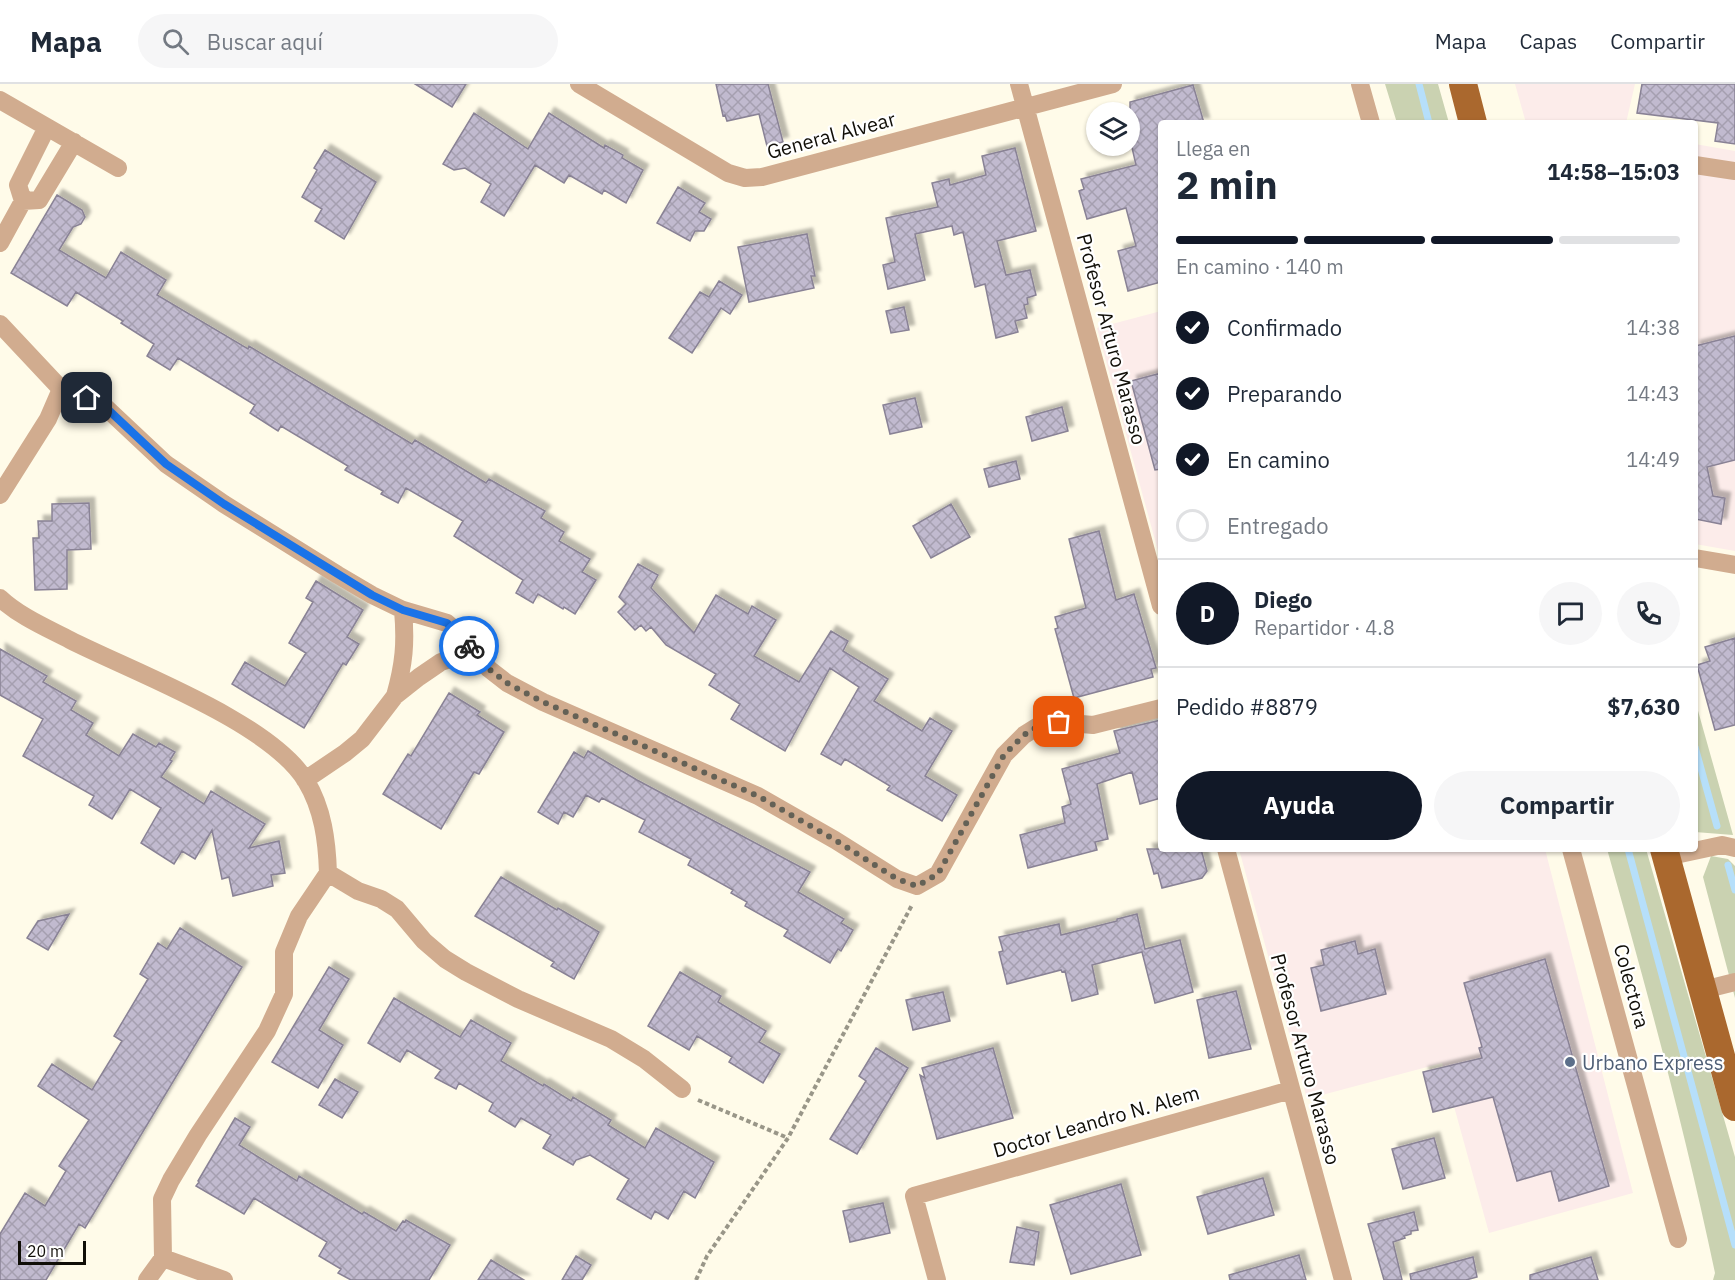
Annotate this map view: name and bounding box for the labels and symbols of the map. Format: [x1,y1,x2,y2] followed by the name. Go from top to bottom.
[764,105,898,165] street label: General Alvear
[1071,230,1153,448] street label: Profesor Arturo Marasso
[61,372,112,423] pin
[439,616,499,676] courier
[1033,696,1084,747] pin
[1608,941,1656,1031] street label: Colectora
[1265,950,1347,1168] street label: Profesor Arturo Marasso
[1582,1049,1723,1076] place label: Urbano Express
[1563,1055,1577,1069] marker: Urbano Express
[990,1079,1202,1163] street label: Doctor Leandro N. Alem
[18,1238,86,1266] scale bar

